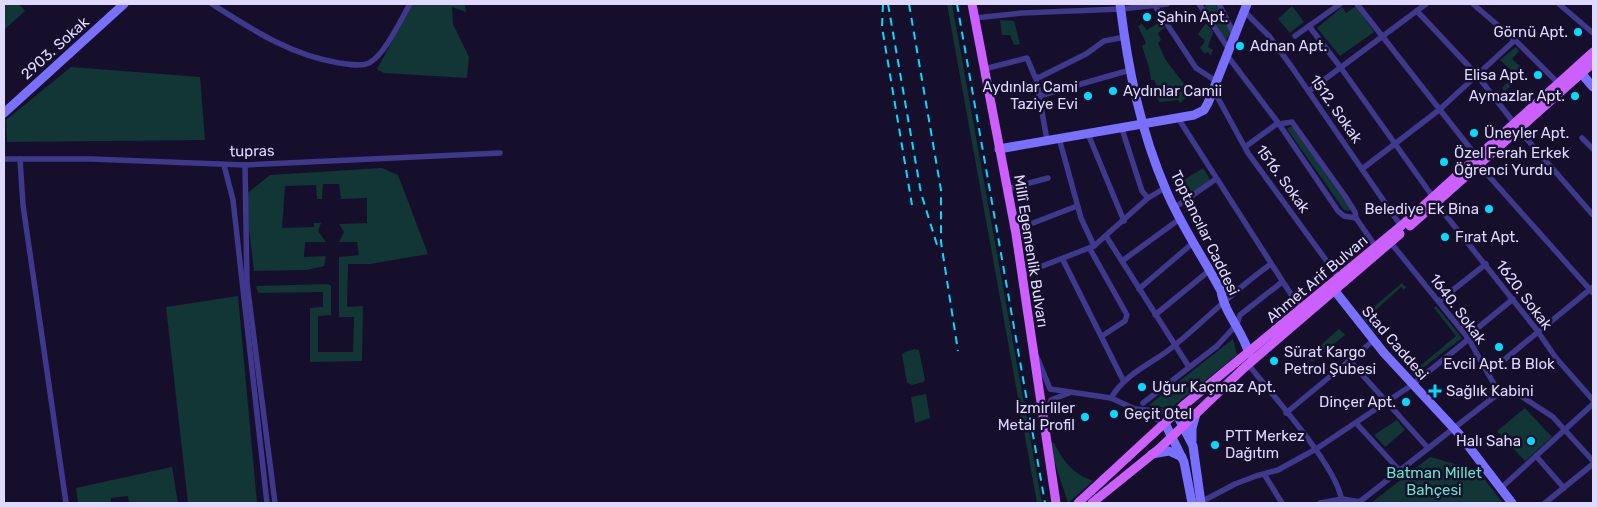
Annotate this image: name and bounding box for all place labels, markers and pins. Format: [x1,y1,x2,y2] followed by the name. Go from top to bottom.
[1157,8,1228,26] place label: Şahin Apt.
[1141,11,1153,23] marker: Şahin Apt.
[1494,23,1568,41] place label: Görnü Apt.
[1572,26,1584,38] marker: Görnü Apt.
[1250,37,1327,55] place label: Adnan Apt.
[1234,40,1246,52] marker: Adnan Apt.
[1464,66,1528,84] place label: Elisa Apt.
[1532,69,1544,81] marker: Elisa Apt.
[983,78,1078,113] place label: Aydınlar Cami Taziye Evi
[1123,82,1222,100] place label: Aydınlar Camii
[1107,85,1119,97] marker: Aydınlar Camii
[1469,87,1565,105] place label: Aymazlar Apt.
[1082,90,1094,102] marker: Aydınlar Cami Taziye Evi
[1569,90,1581,102] marker: Aymazlar Apt.
[1484,124,1569,142] place label: Üneyler Apt.
[1468,127,1480,139] marker: Üneyler Apt.
[1454,144,1570,179] place label: Özel Ferah Erkek Öğrenci Yurdu
[1438,156,1450,168] marker: Özel Ferah Erkek Öğrenci Yurdu
[1365,200,1479,218] place label: Belediye Ek Bina
[1483,203,1495,215] marker: Belediye Ek Bina
[1455,228,1519,246] place label: Fırat Apt.
[1439,231,1451,243] marker: Fırat Apt.
[1493,341,1505,353] marker: Evcil Apt. B Blok
[1284,343,1376,378] place label: Sürat Kargo Petrol Şubesi
[1268,355,1280,367] marker: Sürat Kargo Petrol Şubesi
[1443,355,1555,373] place label: Evcil Apt. B Blok
[1152,378,1276,396] place label: Uğur Kaçmaz Apt.
[1136,381,1148,393] marker: Uğur Kaçmaz Apt.
[1446,382,1534,400] place label: Sağlık Kabini
[1428,384,1442,398] marker: Sağlık Kabini
[1319,393,1396,411] place label: Dinçer Apt.
[1400,396,1412,408] marker: Dinçer Apt.
[998,399,1075,434] place label: İzmirliler Metal Profil
[1124,405,1192,423] place label: Geçit Otel
[1108,408,1120,420] marker: Geçit Otel
[1079,411,1091,423] marker: İzmirliler Metal Profil
[1225,427,1305,462] place label: PTT Merkez Dağıtım
[1456,432,1521,450] place label: Halı Saha
[1525,435,1537,447] marker: Halı Saha
[1209,439,1221,451] marker: PTT Merkez Dağıtım

